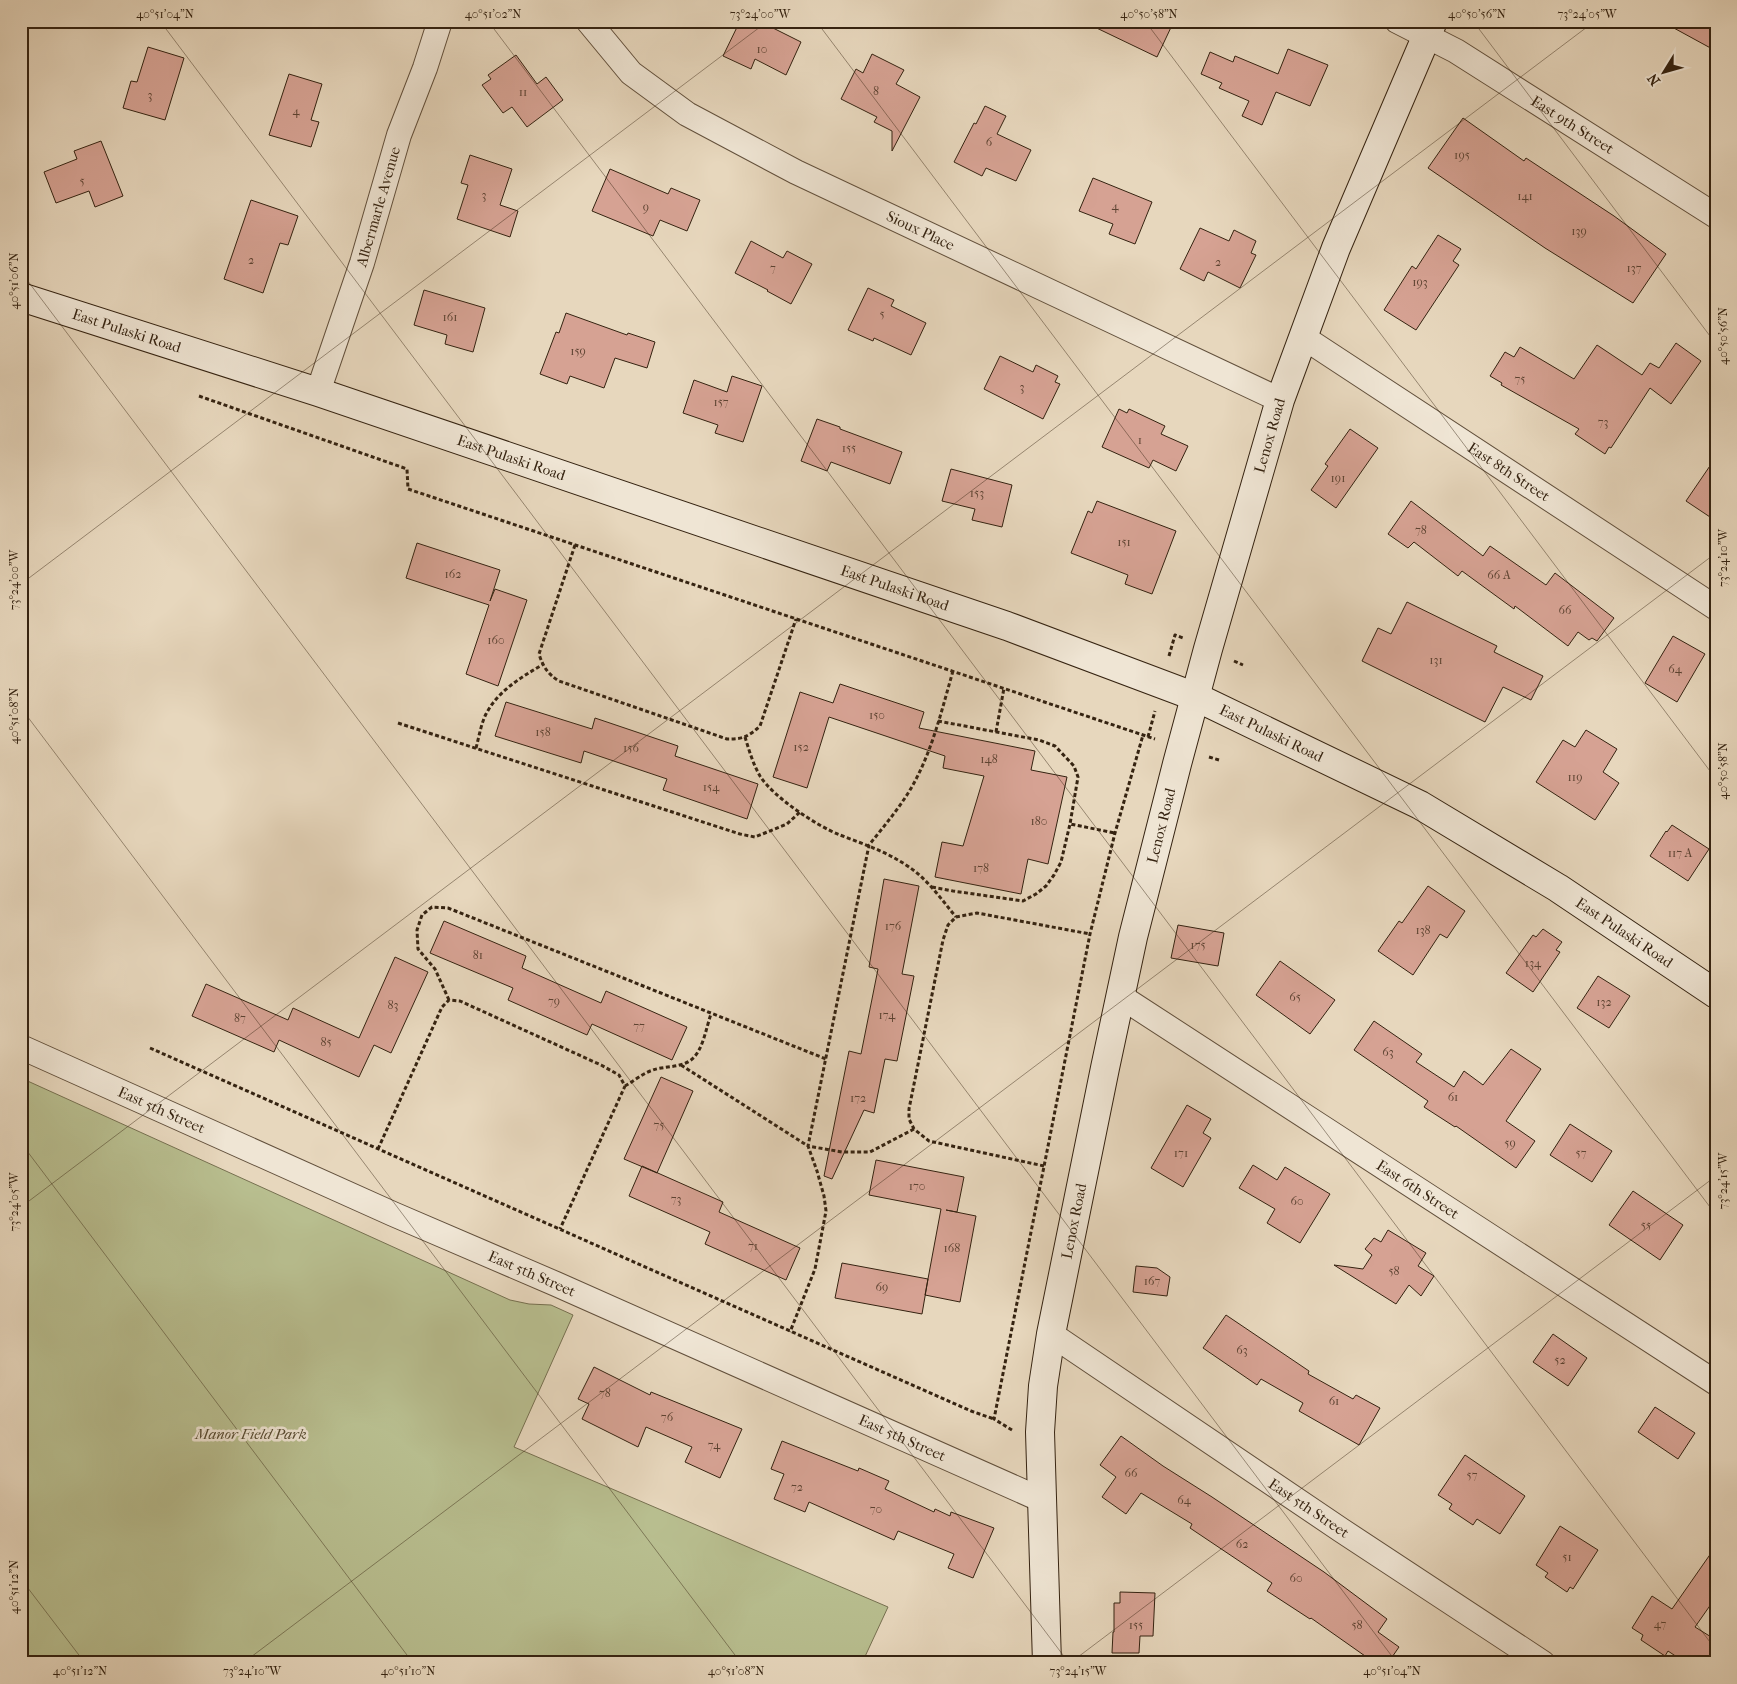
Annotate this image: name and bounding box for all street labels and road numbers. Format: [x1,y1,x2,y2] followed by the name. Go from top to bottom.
[1528,92,1618,158] street label: East 9th Street
[352,144,404,270] street label: Albermarle Avenue
[884,207,958,255] street label: Sioux Place
[70,305,184,357] street label: East Pulaski Road
[1250,395,1289,475] street label: Lenox Road
[455,431,569,485] street label: East Pulaski Road
[1464,439,1554,506] street label: East 8th Street
[838,561,952,615] street label: East Pulaski Road
[1216,701,1327,766] street label: East Pulaski Road
[1143,785,1180,865] street label: Lenox Road
[1572,894,1677,972] street label: East Pulaski Road
[115,1083,208,1138] street label: East 5th Street
[1373,1156,1463,1223] street label: East 6th Street
[1057,1181,1091,1261] street label: Lenox Road
[486,1247,579,1301] street label: East 5th Street
[856,1411,949,1465] street label: East 5th Street
[1265,1475,1353,1542] street label: East 5th Street

